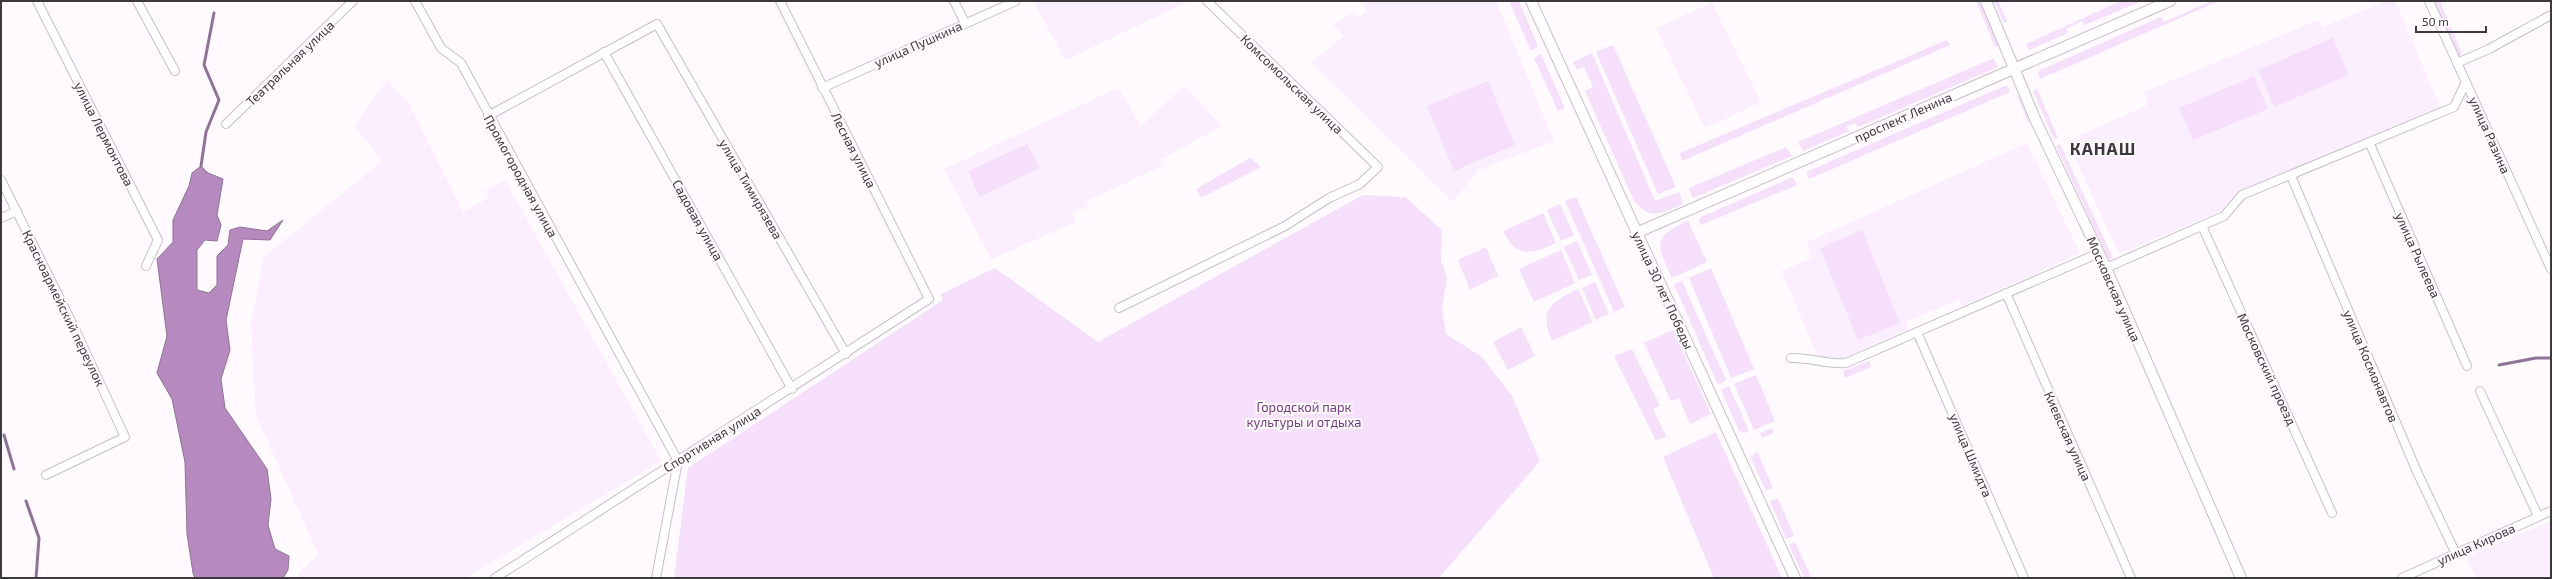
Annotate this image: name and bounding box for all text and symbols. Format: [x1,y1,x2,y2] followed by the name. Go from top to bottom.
[2416,8,2486,34] scale bar
[2422,14,2449,28] text: 50 m
[243,17,337,109] street label: Театральная улица
[872,17,964,71] street label: улица Пушкина
[1237,31,1347,137] street label: Комсомольская улица
[71,79,137,189] street label: улица Лермонтова
[1852,88,1954,146] street label: проспект Ленина
[2466,94,2514,176] street label: улица Разина
[828,109,880,191] street label: Лесная улица
[481,112,561,240] street label: Промогородная улица
[716,136,786,242] street label: улица Тимирязева
[2070,138,2136,158] district label: КАНАШ
[669,177,727,263] street label: Садовая улица
[2392,210,2444,300] street label: улица Рылеева
[19,227,109,389] street label: Красноармейский переулок
[1629,229,1697,351] street label: улица 30 лет Победы
[2084,234,2144,344] street label: Московская улица
[2340,307,2402,425] street label: улица Космонавтов
[2234,310,2300,428] street label: Московский проезд
[2041,389,2095,483] street label: Киевская улица
[1246,399,1362,430] park label: Городской парк культуры и отдыха
[660,403,764,475] street label: Спортивная улица
[1946,411,1996,499] street label: улица Шмидта
[2434,520,2518,568] street label: улица Кирова

